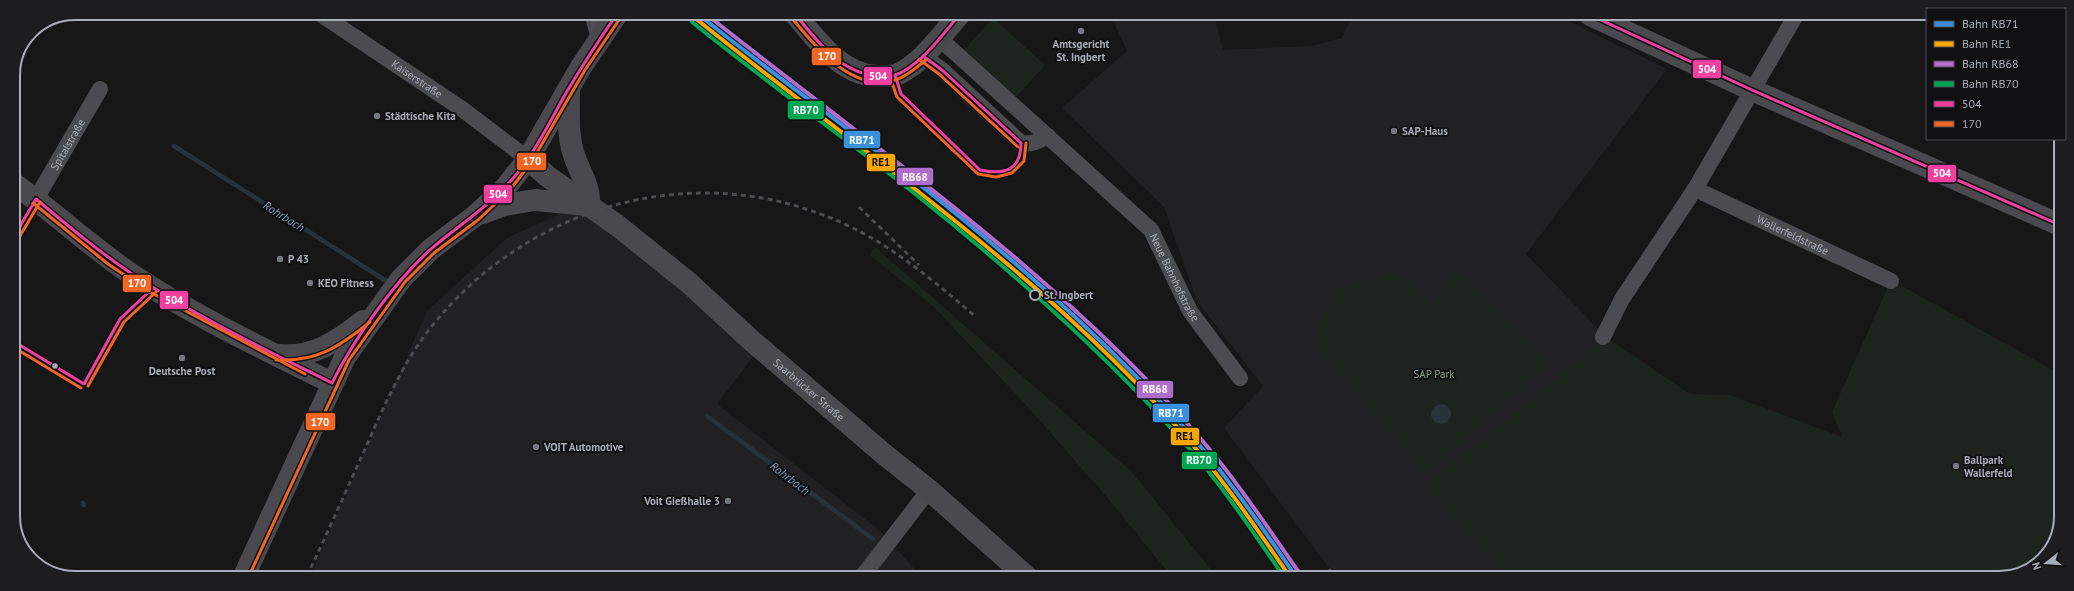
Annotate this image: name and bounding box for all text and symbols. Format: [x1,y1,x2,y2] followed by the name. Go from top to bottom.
[1926,8,2066,140] legend
[1962,16,2019,31] text: Bahn RB71
[1076,26,1086,36] marker: Amtsgericht St. Ingbert
[1962,36,2011,51] text: Bahn RE1
[1053,37,1110,64] place label: Amtsgericht St. Ingbert
[811,47,842,66] line badge: 170
[818,49,836,63] text: 170
[1962,56,2019,71] text: Bahn RB68
[389,57,446,101] street label: Kaiserstraße
[1692,59,1722,79] line badge: 504
[1698,62,1717,76] text: 504
[863,66,893,86] line badge: 504
[869,69,888,83] text: 504
[1962,76,2019,91] text: Bahn RB70
[1962,96,1982,111] text: 504
[787,100,825,120] line badge: RB70
[793,103,819,117] text: RB70
[385,109,456,123] place label: Städtische Kita
[372,111,382,121] marker: Städtische Kita
[47,116,88,173] street label: Spitalstraße
[1962,116,1982,131] text: 170
[1402,124,1448,138] place label: SAP-Haus
[1389,126,1399,136] marker: SAP-Haus
[843,130,881,149] line badge: RB71
[849,133,875,147] text: RB71
[516,152,547,171] line badge: 170
[866,153,896,172] line badge: RE1
[523,154,541,168] text: 170
[872,155,890,169] text: RE1
[1927,164,1957,183] line badge: 504
[1933,166,1952,180] text: 504
[896,167,934,186] line badge: RB68
[902,170,928,184] text: RB68
[483,184,513,204] line badge: 504
[489,187,508,201] text: 504
[261,197,307,235] water label: Rohrbach
[1755,212,1831,258] street label: Wallerfeldstraße
[1147,231,1203,325] street label: Neue Bahnhofstraße
[288,252,309,266] place label: P 43
[275,254,285,264] marker: P 43
[122,274,152,293] line badge: 170
[128,276,146,290] text: 170
[318,276,374,290] place label: KEO Fitness
[305,278,315,288] marker: KEO Fitness
[1044,288,1093,302] place label: St. Ingbert
[1029,289,1041,301] marker: St. Ingbert
[159,290,189,310] line badge: 504
[165,293,184,307] text: 504
[177,353,187,363] marker: Deutsche Post
[770,355,848,424] street label: Saarbrücker Straße
[50,361,60,371] unlabelled marker
[149,364,215,378] place label: Deutsche Post
[1413,367,1455,381] park label: SAP Park
[1136,380,1174,399] line badge: RB68
[1142,382,1168,396] text: RB68
[1152,403,1190,423] line badge: RB71
[1158,406,1184,420] text: RB71
[305,412,336,431] line badge: 170
[311,415,329,429] text: 170
[1170,427,1200,446] line badge: RE1
[1176,429,1194,443] text: RE1
[543,440,624,454] place label: VOIT Automotive
[531,442,541,452] marker: VOIT Automotive
[1181,451,1218,470] line badge: RB70
[1186,453,1212,467] text: RB70
[1964,453,2013,480] place label: Ballpark Wallerfeld
[767,458,813,498] water label: Rohrbach
[1951,461,1961,471] marker: Ballpark Wallerfeld
[643,494,720,508] place label: Voit Gießhalle 3
[723,496,733,506] marker: Voit Gießhalle 3
[2026,543,2066,583] north arrow
[2029,560,2044,571] text: N

